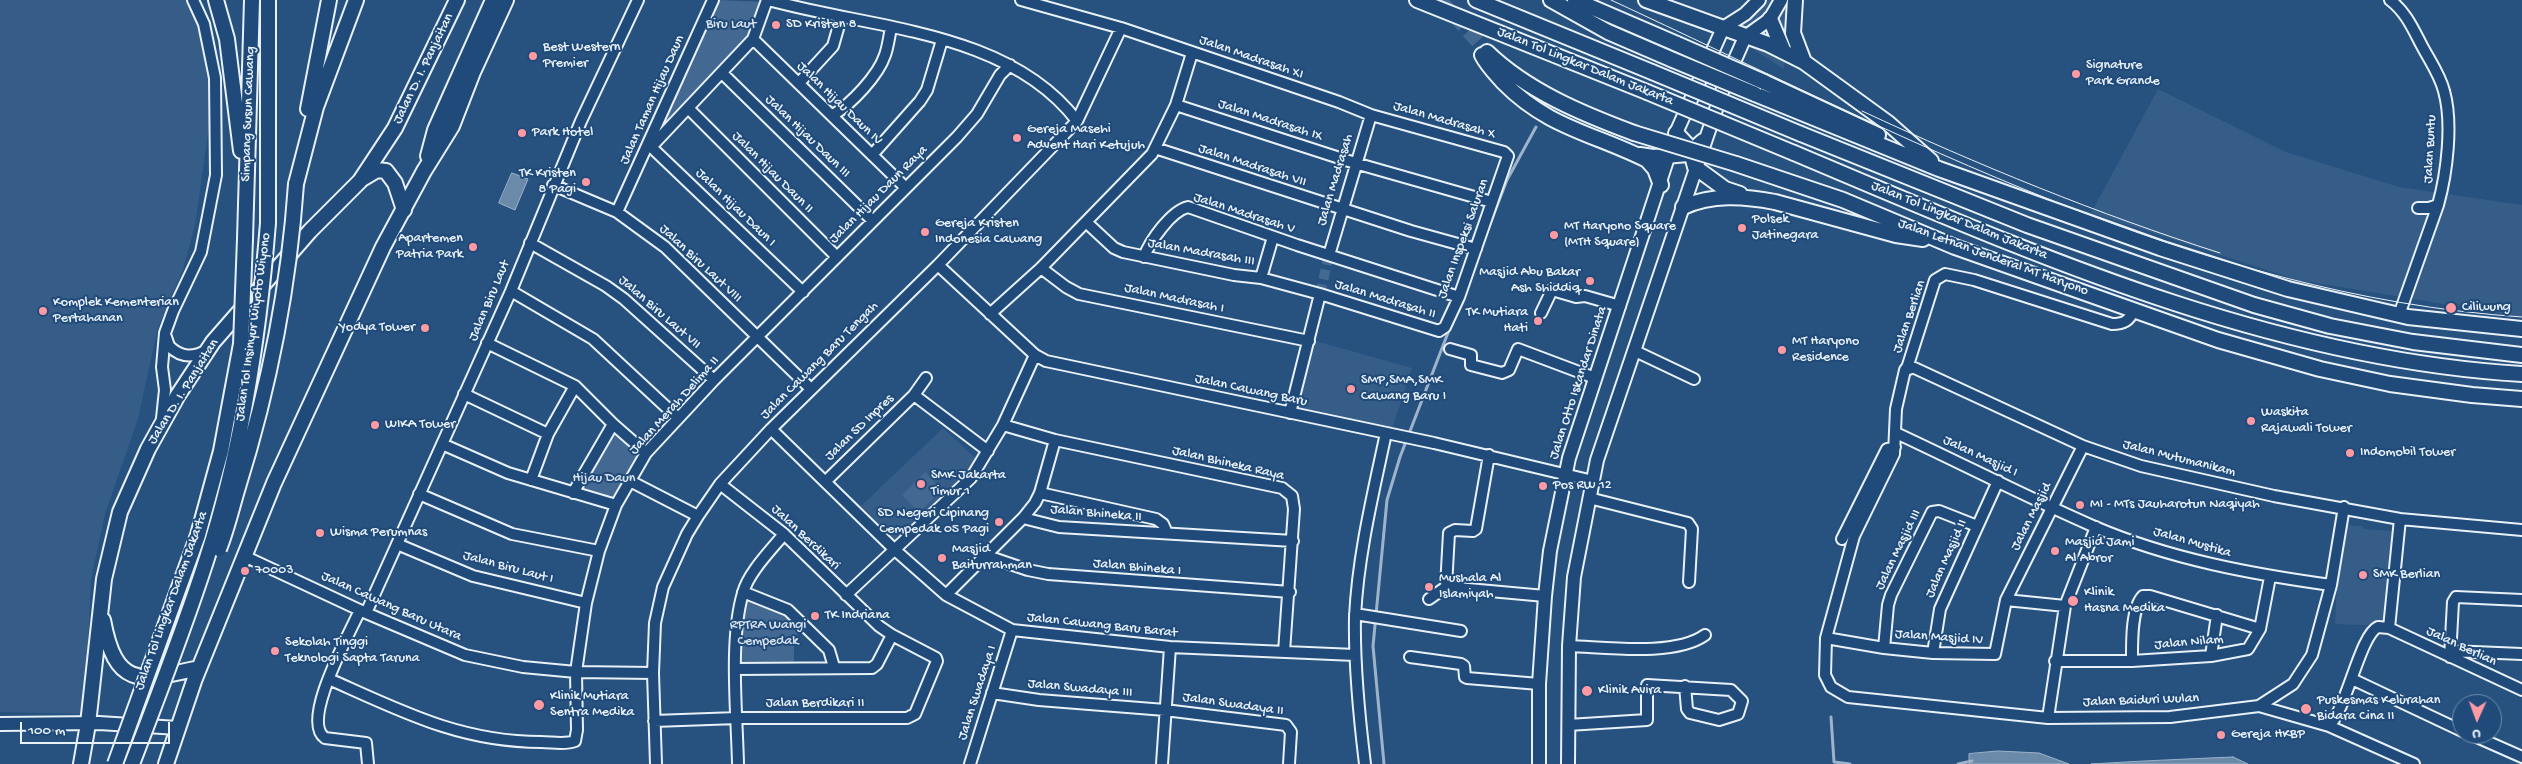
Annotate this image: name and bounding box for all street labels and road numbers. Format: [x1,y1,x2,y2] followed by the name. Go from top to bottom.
[390,11,458,127] street label: Jalan D. I. Panjaitan
[1494,24,1676,110] street label: Jalan Tol Lingkar Dalam Jakarta
[1197,32,1305,84] street label: Jalan Madrasah XI
[617,33,689,167] street label: Jalan Taman Hijau Daun
[238,46,260,182] street label: Simpang Susun Cawang
[792,59,886,149] street label: Jalan Hijau Daun IV
[761,92,853,182] street label: Jalan Hijau Daun III
[1216,96,1324,146] street label: Jalan Madrasah IX
[1391,98,1497,144] street label: Jalan Madrasah X
[2421,114,2441,184] street label: Jalan Buntu
[728,129,816,217] street label: Jalan Hijau Daun II
[1314,132,1358,228] street label: Jalan Madrasah
[1196,141,1308,191] street label: Jalan Madrasah VII
[826,142,932,248] street label: Jalan Hijau Daun Raya
[691,165,779,251] street label: Jalan Hijau Daun I
[1435,177,1493,301] street label: Jalan Inspeksi Saluran
[1868,178,2050,264] street label: Jalan Tol Lingkar Dalam Jakarta
[1191,190,1297,238] street label: Jalan Madrasah V
[1895,216,2091,300] street label: Jalan Letnan Jenderal MT Haryono
[655,221,745,307] street label: Jalan Biru Laut VIII
[232,232,276,422] street label: Jalan Tol Insinyur Wiyoto Wiyono
[1146,235,1256,271] street label: Jalan Madrasah III
[465,258,515,344] street label: Jalan Biru Laut
[614,273,704,353] street label: Jalan Biru Laut VII
[1332,277,1438,323] street label: Jalan Madrasah II
[1890,278,1930,356] street label: Jalan Berlian
[1123,280,1225,318] street label: Jalan Madrasah I
[757,298,883,424] street label: Jalan Cawang Baru Tengah
[1546,304,1612,462] street label: Jalan Otto Iskandar Dinata
[145,336,223,448] street label: Jalan D. I. Panjaitan
[626,353,724,459] street label: Jalan Merah Delima II
[1193,371,1309,411] street label: Jalan Cawang Baru
[822,391,898,465] street label: Jalan SD Inpres
[1940,432,2020,482] street label: Jalan Masjid I
[2121,437,2237,481] street label: Jalan Mutumanikam
[1170,443,1286,485] street label: Jalan Bhineka Raya
[2008,480,2056,554] street label: Jalan Masjid
[767,502,843,574] street label: Jalan Berdikari
[1050,502,1142,526] street label: Jalan Bhineka II
[1872,507,1926,593] street label: Jalan Masjid III
[132,509,212,693] street label: Jalan Tol Lingkar Dalam Jakarta
[1922,517,1972,601] street label: Jalan Masjid II
[2151,524,2233,562] street label: Jalan Mustika
[461,548,555,588] street label: Jalan Biru Laut I
[1092,556,1182,580] street label: Jalan Bhineka I
[318,568,464,646] street label: Jalan Cawang Baru Utara
[1026,610,1178,642] street label: Jalan Cawang Baru Barat
[2423,623,2499,671] street label: Jalan Berlian
[1894,627,1984,649] street label: Jalan Masjid IV
[2154,632,2224,654] street label: Jalan Nilam
[955,644,1001,742] street label: Jalan Swadaya I
[1027,676,1133,702] street label: Jalan Swadaya III
[1181,690,1285,720] street label: Jalan Swadaya II
[2083,691,2199,711] street label: Jalan Baiduri Wulan
[766,696,864,712] street label: Jalan Berdikari II

